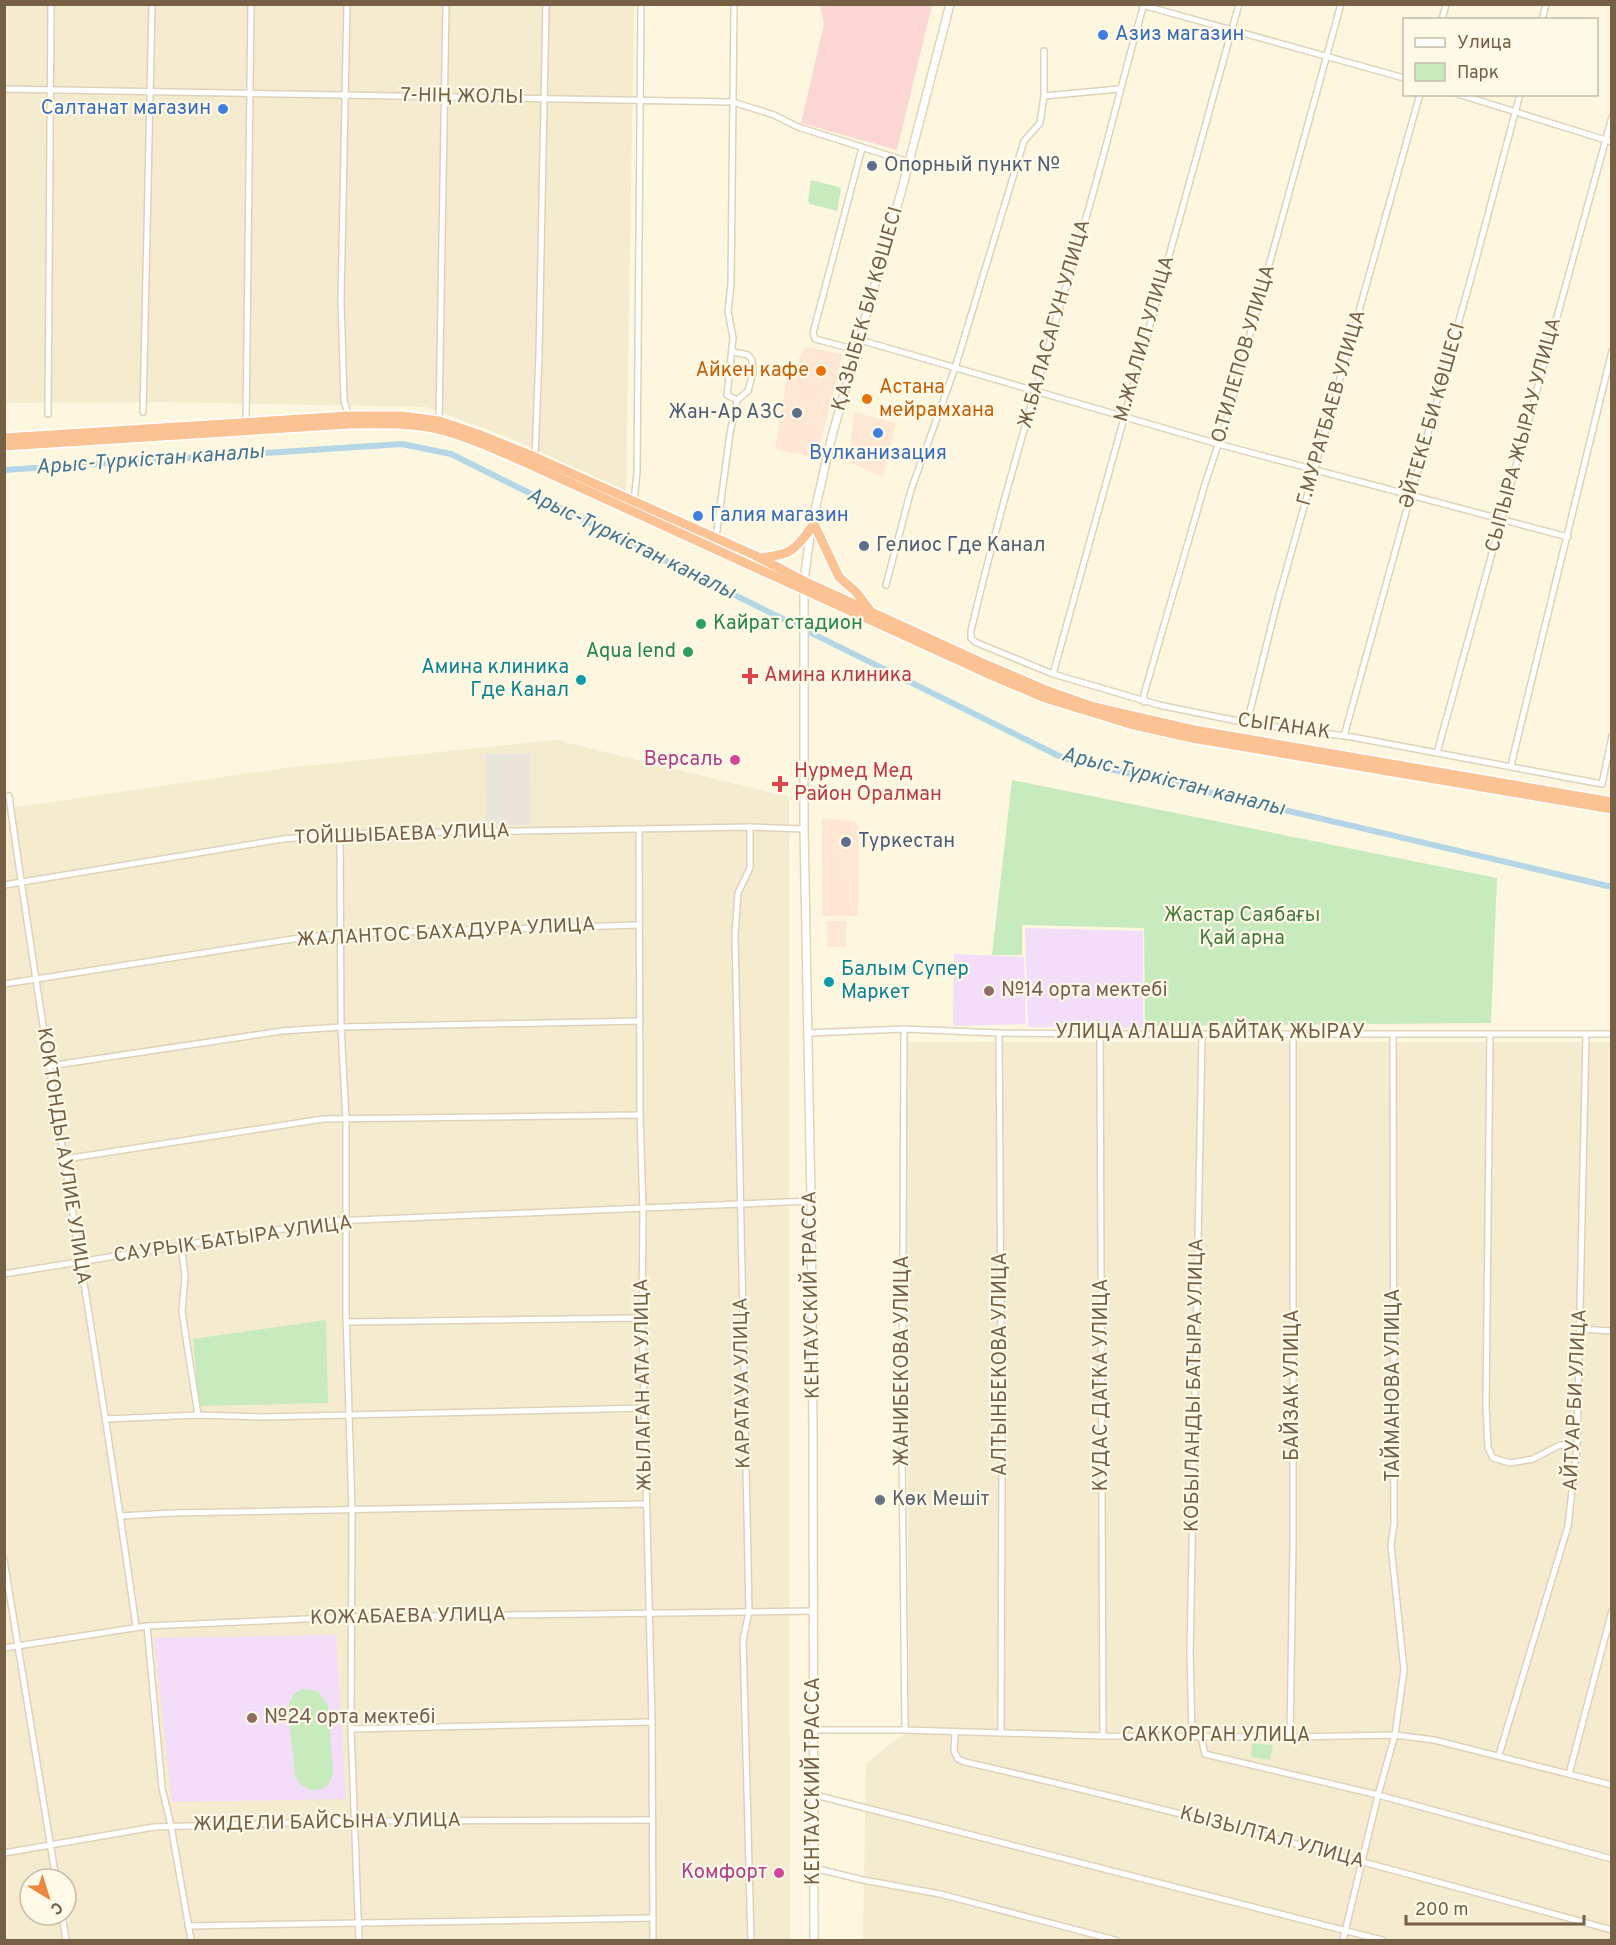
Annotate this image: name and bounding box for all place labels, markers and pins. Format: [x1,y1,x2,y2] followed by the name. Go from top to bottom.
[1115,22,1244,48] place label: Азиз магазин
[1096,28,1110,42] marker: Азиз магазин
[41,96,211,122] place label: Салтанат магазин
[216,102,230,116] marker: Салтанат магазин
[884,153,1060,179] place label: Опорный пункт №
[865,159,879,173] marker: Опорный пункт №
[695,358,809,384] place label: Айкен кафе
[814,364,828,378] marker: Айкен кафе
[879,375,994,424] place label: Астана мейрамхана
[860,392,874,406] marker: Астана мейрамхана
[668,400,785,426] place label: Жан-Ар АЗС
[790,406,804,420] marker: Жан-Ар АЗС
[871,426,885,440] marker: Вулканизация
[809,441,947,467] place label: Вулканизация
[710,503,849,529] place label: Галия магазин
[691,509,705,523] marker: Галия магазин
[876,533,1046,559] place label: Гелиос Где Канал
[857,539,871,553] marker: Гелиос Где Канал
[713,611,863,637] place label: Кайрат стадион
[694,617,708,631] marker: Кайрат стадион
[586,639,676,665] place label: Aqua lend
[681,645,695,659] marker: Aqua lend
[421,655,569,704] place label: Амина клиника Где Канал
[764,663,912,689] place label: Амина клиника
[741,667,759,685] marker: Амина клиника
[574,673,588,687] marker: Амина клиника Где Канал
[644,747,723,773] place label: Версаль
[728,753,742,767] marker: Версаль
[794,759,942,808] place label: Нурмед Мед Район Оралман
[771,775,789,793] marker: Нурмед Мед Район Оралман
[858,829,955,855] place label: Туркестан
[839,835,853,849] marker: Туркестан
[841,957,969,1006] place label: Балым Супер Маркет
[822,975,836,989] marker: Балым Супер Маркет
[1001,978,1168,1004] place label: №14 орта мектебі
[982,984,996,998] marker: №14 орта мектебі
[892,1487,990,1513] place label: Көк Мешіт
[873,1493,887,1507] marker: Көк Мешіт
[264,1705,436,1731] place label: №24 орта мектебі
[245,1711,259,1725] marker: №24 орта мектебі
[681,1860,767,1886] place label: Комфорт
[772,1866,786,1880] marker: Комфорт

